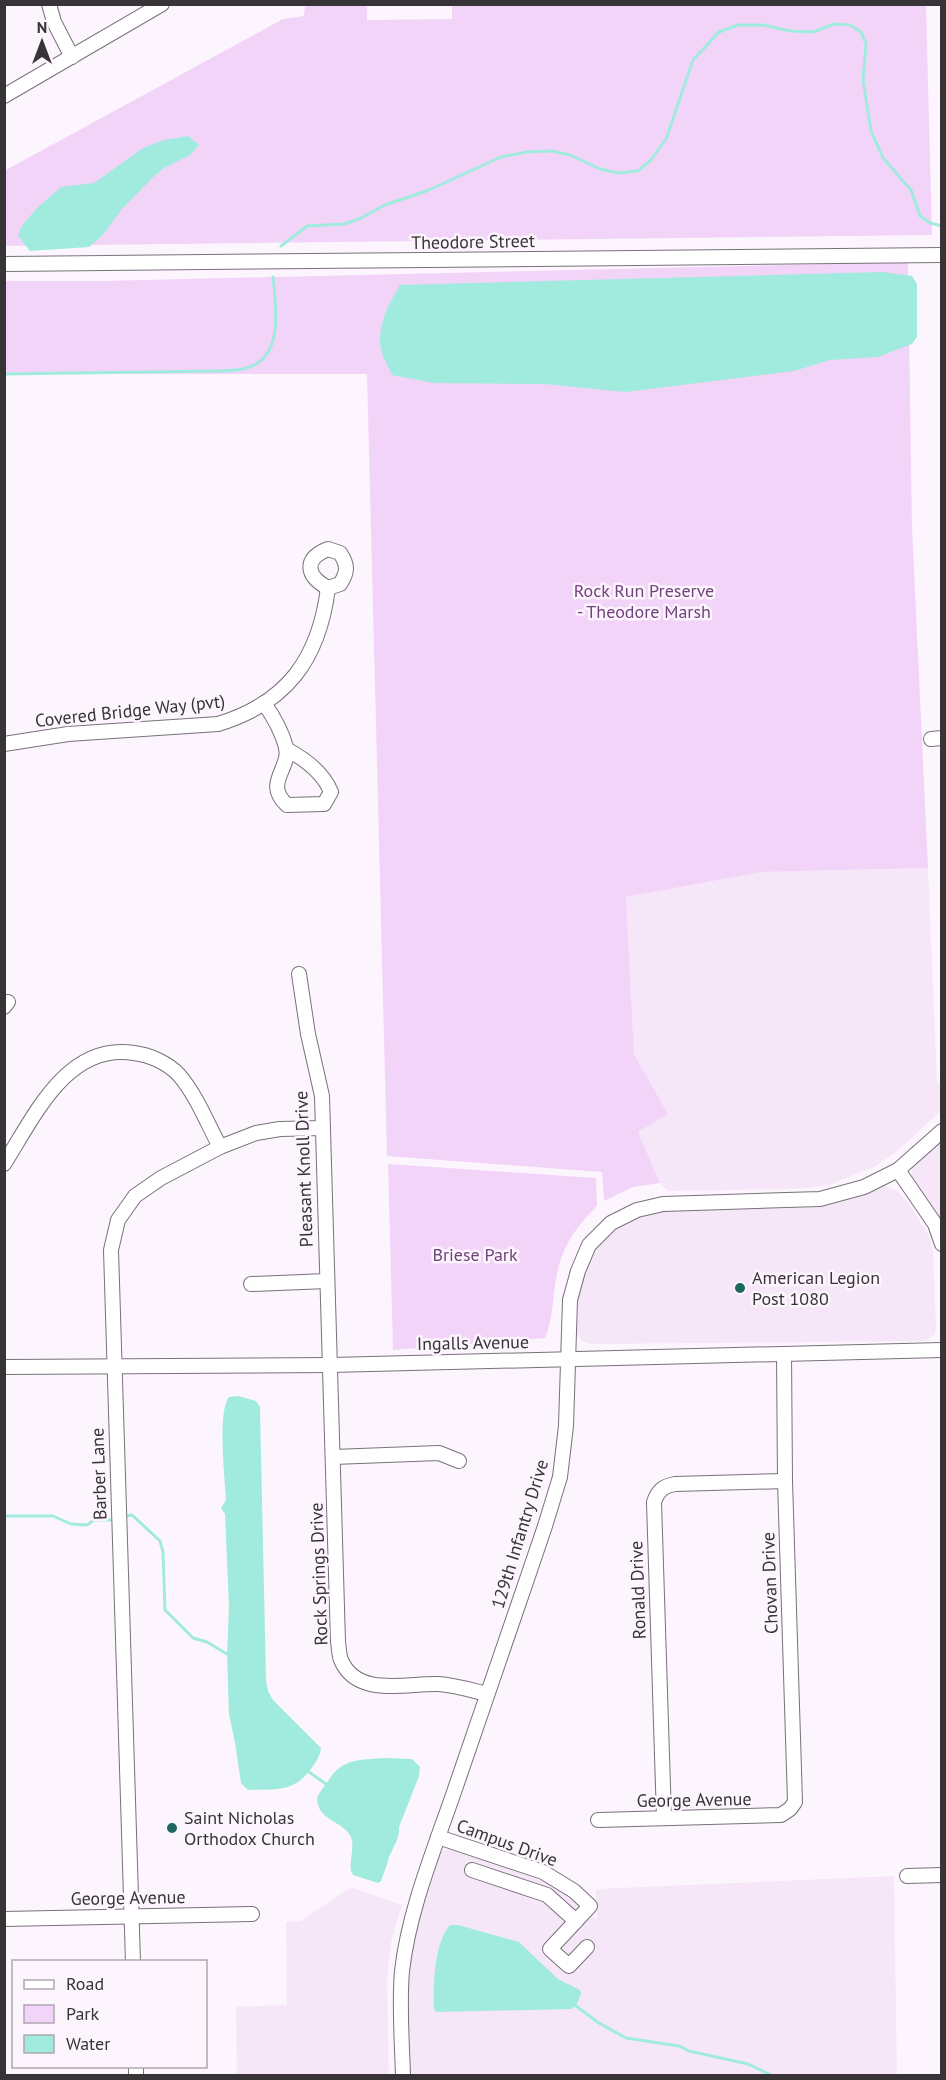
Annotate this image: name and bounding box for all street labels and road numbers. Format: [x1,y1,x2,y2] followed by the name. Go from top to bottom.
[411,229,535,254] street label: Theodore Street
[34,689,226,732] street label: Covered Bridge Way (pvt)
[289,1091,318,1248] street label: Pleasant Knoll Drive
[417,1330,529,1355] street label: Ingalls Avenue
[85,1428,112,1521] street label: Barber Lane
[486,1456,553,1611] street label: 129th Infantry Drive
[305,1502,332,1646] street label: Rock Springs Drive
[756,1532,783,1634] street label: Chovan Drive
[624,1540,651,1640] street label: Ronald Drive
[636,1787,752,1812] street label: George Avenue
[454,1814,561,1871] street label: Campus Drive
[70,1885,186,1910] street label: George Avenue

